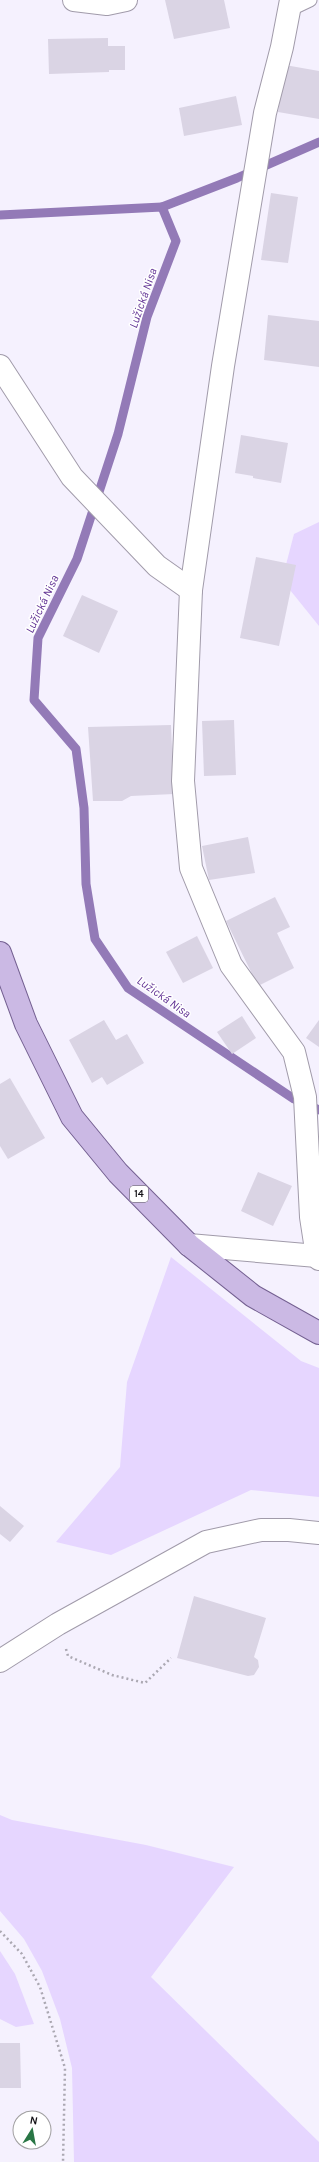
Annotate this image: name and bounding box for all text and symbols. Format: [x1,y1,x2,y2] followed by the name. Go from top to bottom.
[126,266,160,330] water label: Lužická Nisa
[22,573,62,635] water label: Lužická Nisa
[134,973,194,1021] water label: Lužická Nisa
[130,1186,148,1202] road number: 14
[12,2110,52,2150] north arrow
[29,2114,39,2128] text: N

